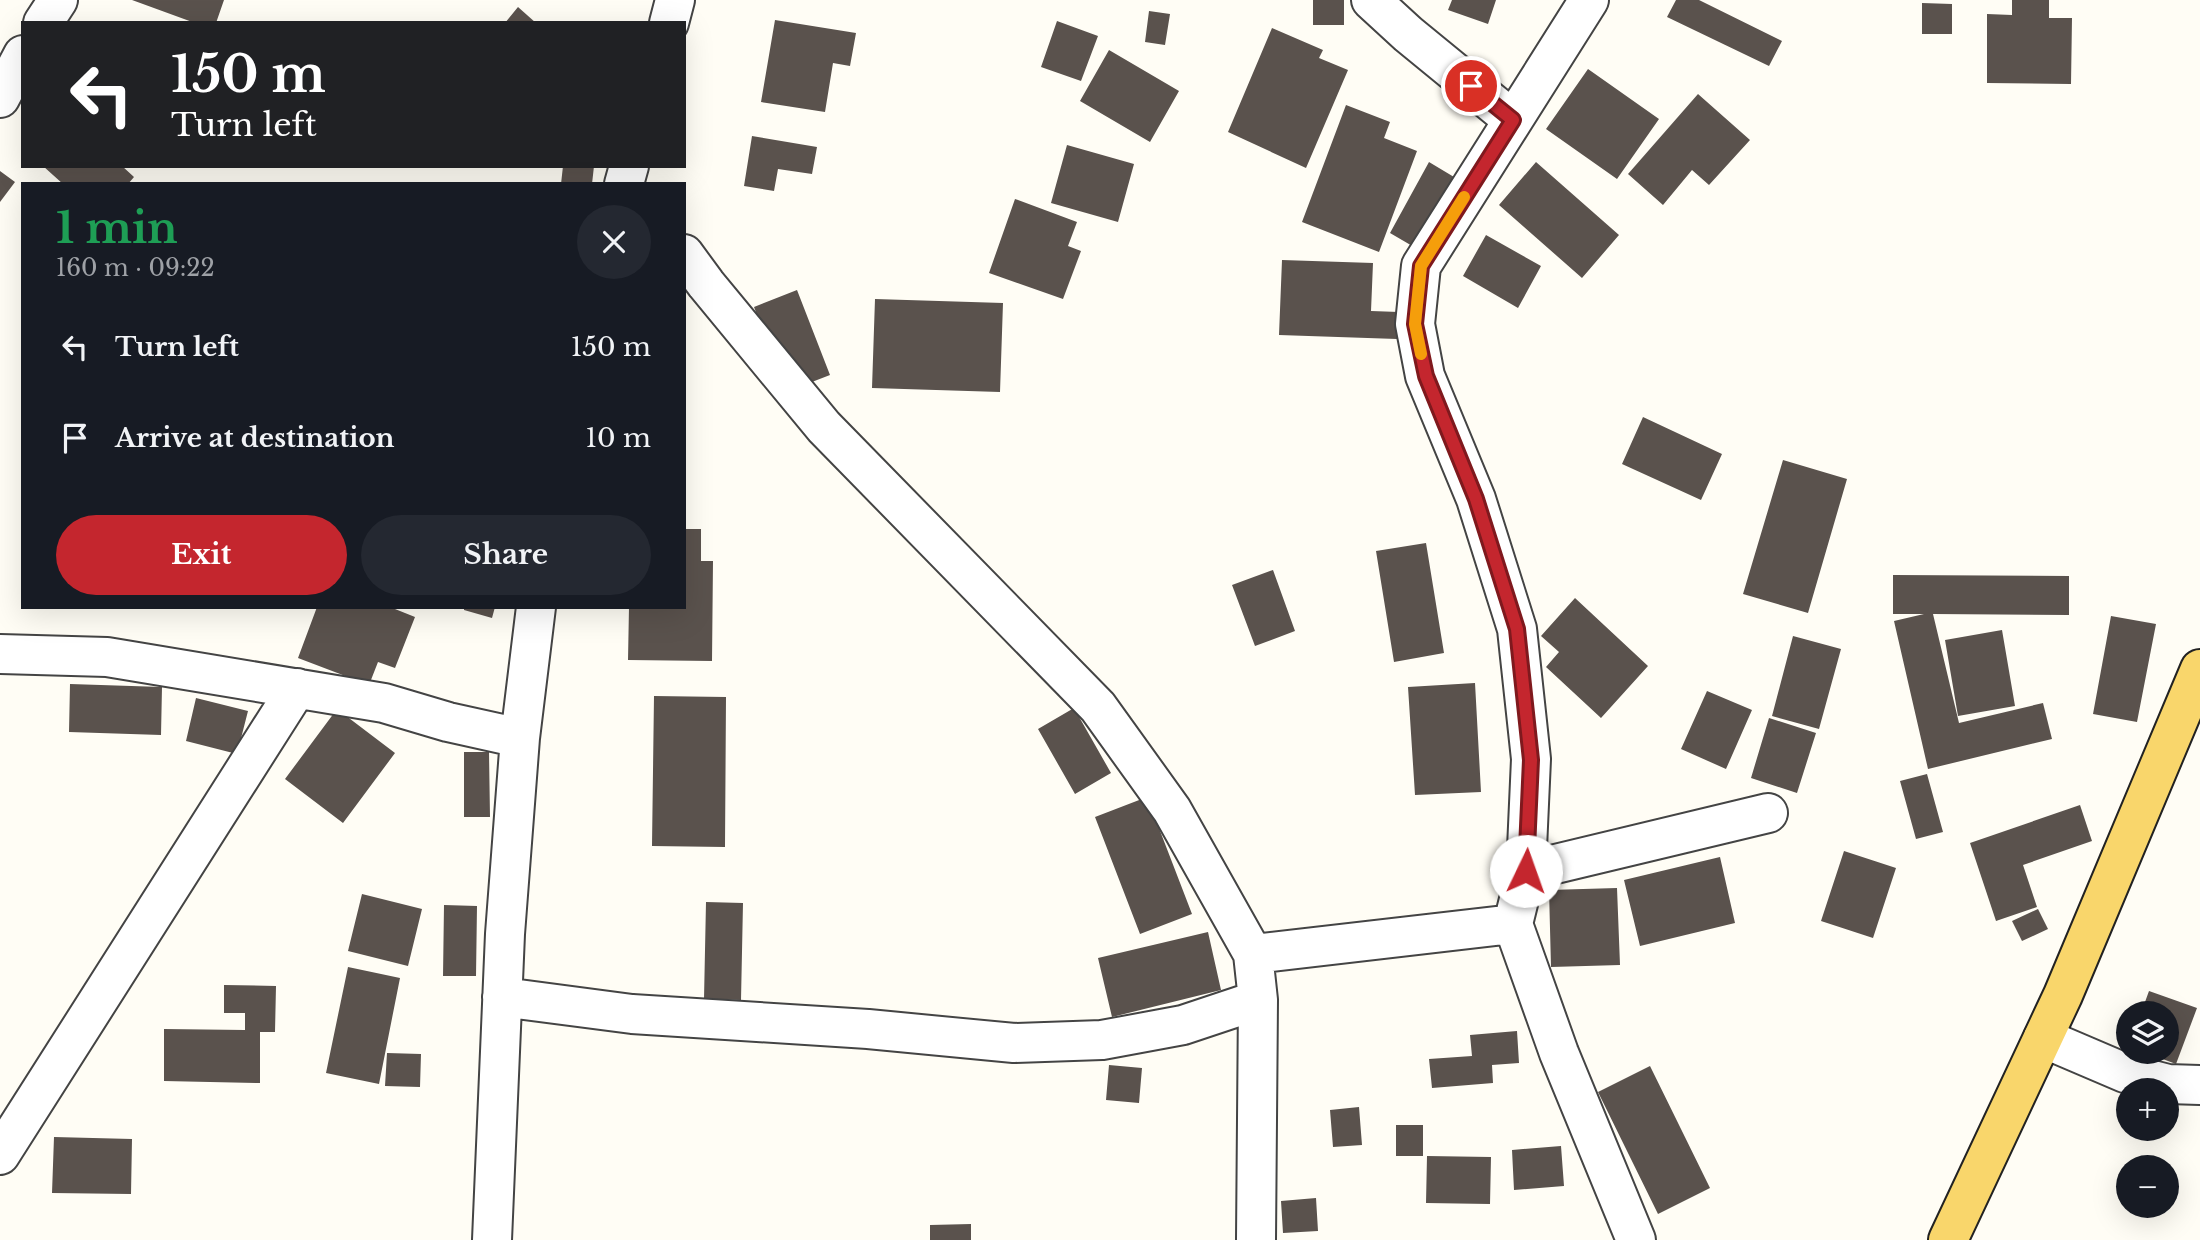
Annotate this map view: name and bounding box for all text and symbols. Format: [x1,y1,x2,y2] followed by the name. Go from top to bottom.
[171,44,326,105] text: 150 m
[56,49,147,140] icon: left
[1441,56,1501,116] pin
[1452,67,1490,105] icon: arrive
[171,105,317,145] text: Turn left
[56,202,178,254] text: 1 min
[577,205,651,279] button: close
[56,254,215,282] text: 160 m · 09:22
[56,328,94,366] icon: left
[115,331,239,363] text: Turn left
[571,331,651,363] text: 150 m
[56,419,94,457] icon: arrive
[115,422,395,454] text: Arrive at destination
[585,422,651,454] text: 10 m
[56,515,347,595] button: Exit
[361,515,651,595] button: Share
[1489,834,1563,908] position arrow
[2116,1001,2179,1218] map controls
[2116,1001,2179,1064] button: layers
[2116,1078,2179,1141] button: +
[2116,1155,2179,1218] button: −

